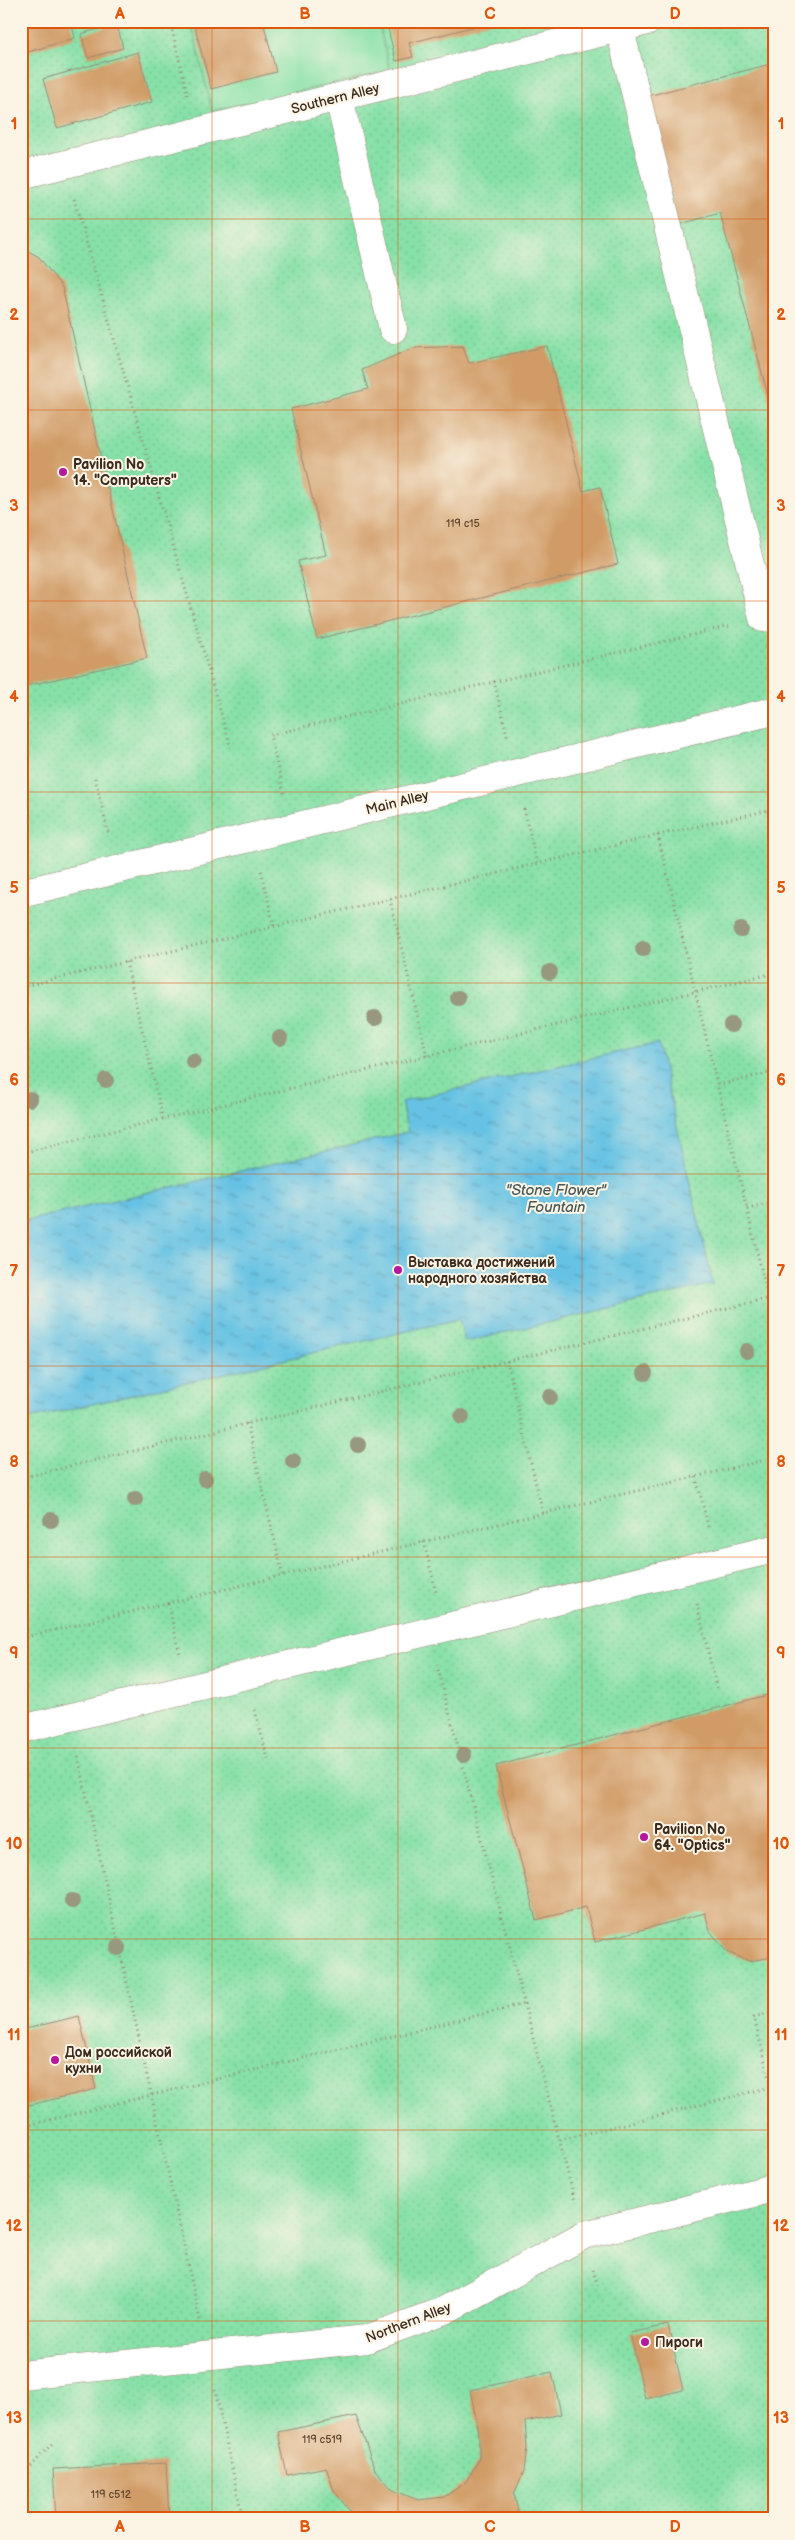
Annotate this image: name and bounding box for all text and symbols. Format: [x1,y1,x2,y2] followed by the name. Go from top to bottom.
[114,5,125,24] text: A
[299,5,311,24] text: B
[484,5,496,24] text: C
[669,5,681,24] text: D
[289,79,382,118] street label: Southern Alley
[11,115,17,134] text: 1
[778,115,784,134] text: 1
[9,306,19,325] text: 2
[776,306,786,325] text: 2
[73,456,177,489] place label: Pavilion No 14. "Computers"
[57,466,69,478] marker: Pavilion No 14. "Computers"
[9,497,19,516] text: 3
[776,497,786,516] text: 3
[446,517,480,530] house number: 119 с15
[9,688,19,707] text: 4
[776,688,786,707] text: 4
[364,786,431,818] street label: Main Alley
[9,879,19,898] text: 5
[776,879,786,898] text: 5
[9,1071,19,1090] text: 6
[776,1071,786,1090] text: 6
[506,1181,608,1217] water label: "Stone Flower" Fountain
[408,1254,555,1287] place label: Выставка достижений народного хозяйства
[10,1262,19,1281] text: 7
[777,1262,786,1281] text: 7
[392,1264,404,1276] marker: Выставка достижений народного хозяйства
[9,1453,19,1472] text: 8
[776,1453,786,1472] text: 8
[9,1644,19,1663] text: 9
[776,1644,786,1663] text: 9
[654,1821,731,1854] place label: Pavilion No 64. "Optics"
[638,1831,650,1843] marker: Pavilion No 64. "Optics"
[6,1835,22,1854] text: 10
[773,1835,789,1854] text: 10
[7,2026,21,2045] text: 11
[774,2026,788,2045] text: 11
[65,2044,172,2077] place label: Дом российской кухни
[49,2054,61,2066] marker: Дом российской кухни
[6,2217,23,2236] text: 12
[773,2217,790,2236] text: 12
[363,2298,454,2347] street label: Northern Alley
[655,2334,703,2351] place label: Пироги
[639,2336,651,2348] marker: Пироги
[6,2409,22,2428] text: 13
[773,2409,789,2428] text: 13
[302,2433,342,2446] house number: 119 с519
[91,2488,132,2501] house number: 119 с512
[114,2518,125,2537] text: A
[299,2518,311,2537] text: B
[484,2518,496,2537] text: C
[669,2518,681,2537] text: D

